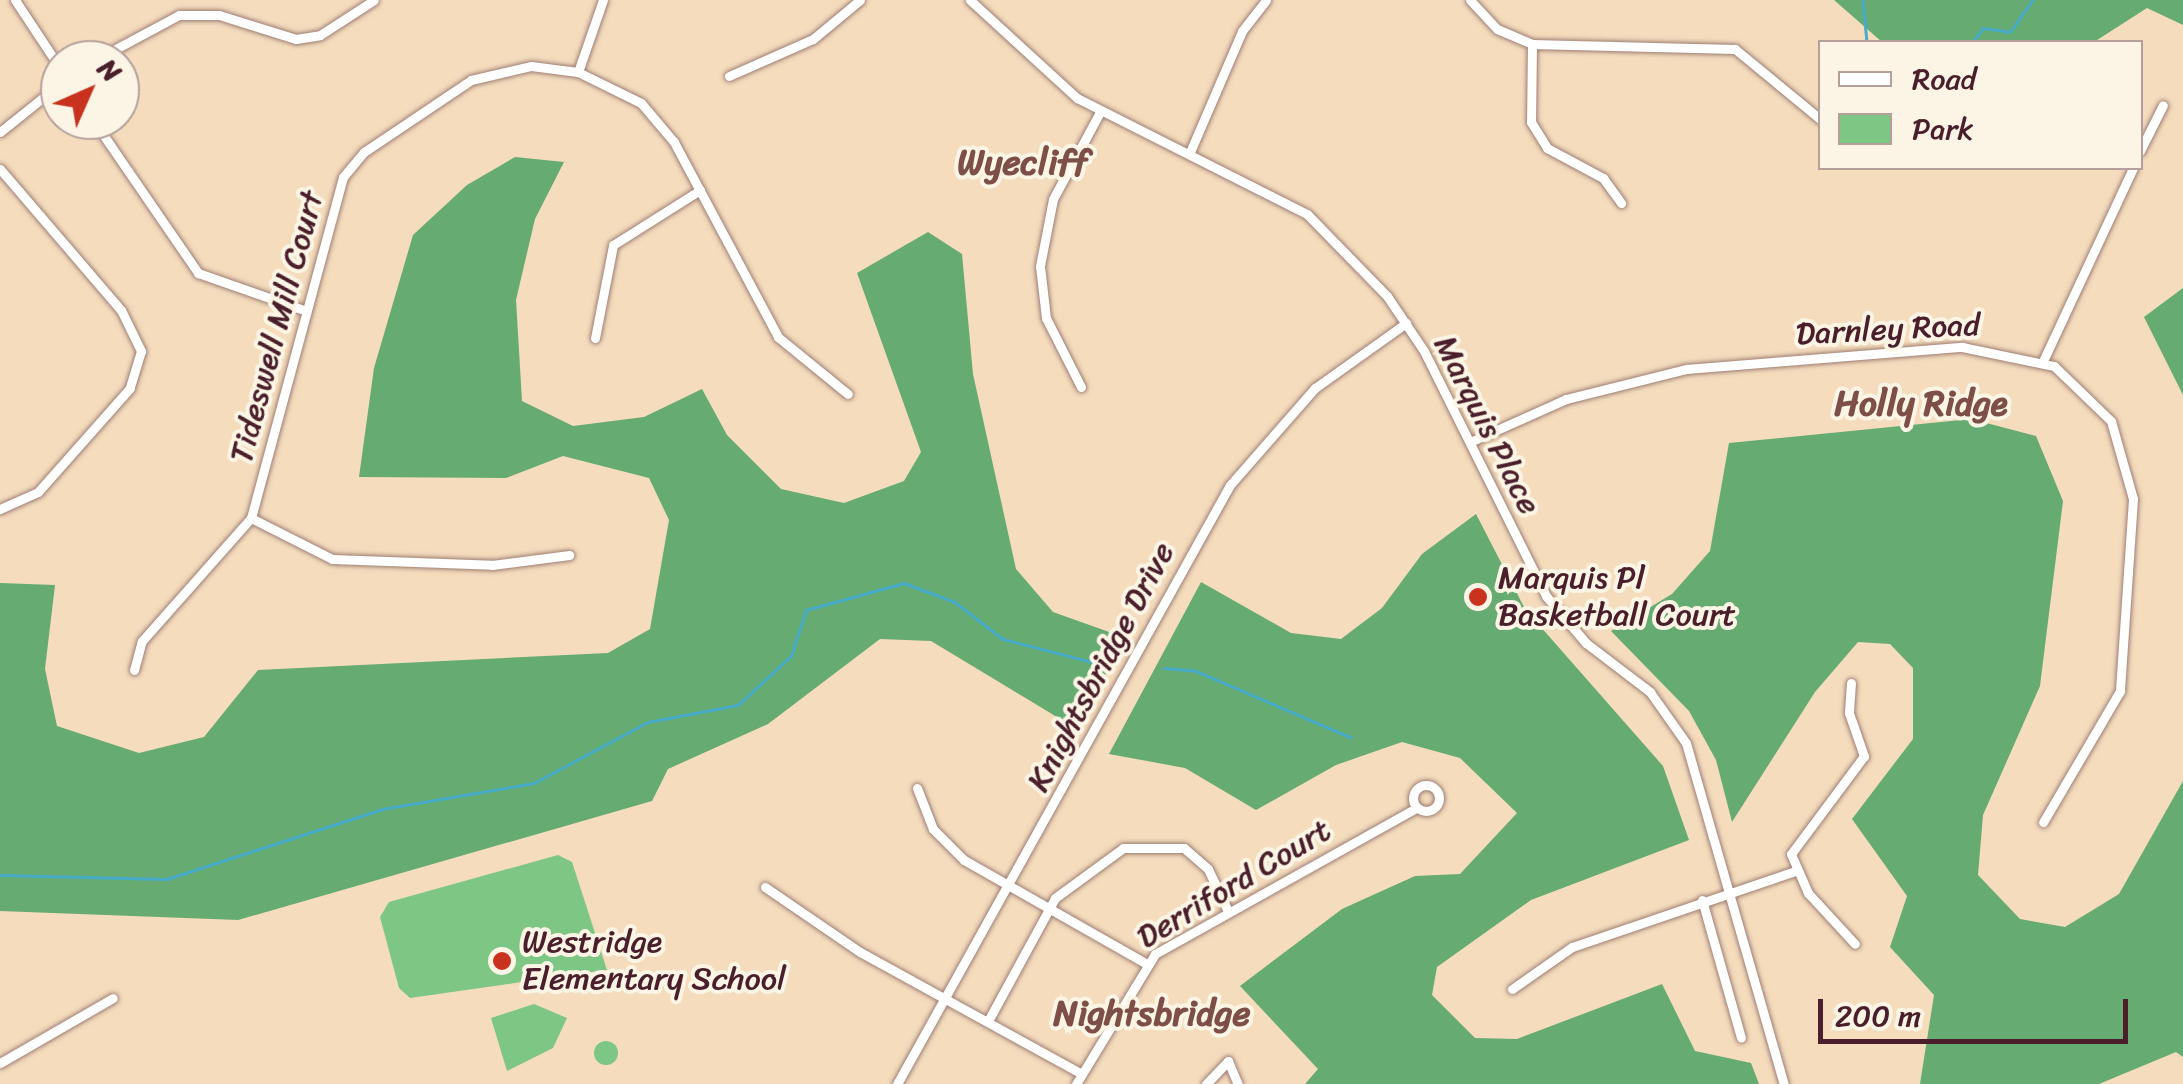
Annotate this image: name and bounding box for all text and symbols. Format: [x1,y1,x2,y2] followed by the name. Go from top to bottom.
[40,40,140,140] north arrow
[1818,40,2143,170] legend
[86,46,134,94] text: N
[1912,52,1976,106] text: Road
[1912,102,1974,156] text: Park
[957,141,1089,183] district label: Wyecliff
[222,186,332,468] street label: Tideswell Mill Court
[1795,306,1981,354] street label: Darnley Road
[1426,329,1548,521] street label: Marquis Place
[1834,382,2008,424] district label: Holly Ridge
[1019,536,1183,798] street label: Knightsbridge Drive
[1498,560,1736,635] place label: Marquis Pl Basketball Court
[1467,586,1489,608] marker: Marquis Pl Basketball Court
[1130,811,1338,957] street label: Derriford Court
[522,924,786,999] place label: Westridge Elementary School
[491,950,513,972] marker: Westridge Elementary School
[1823,979,2133,1041] scale bar
[1835,989,1921,1043] text: 200 m
[1054,992,1250,1034] district label: Nightsbridge

